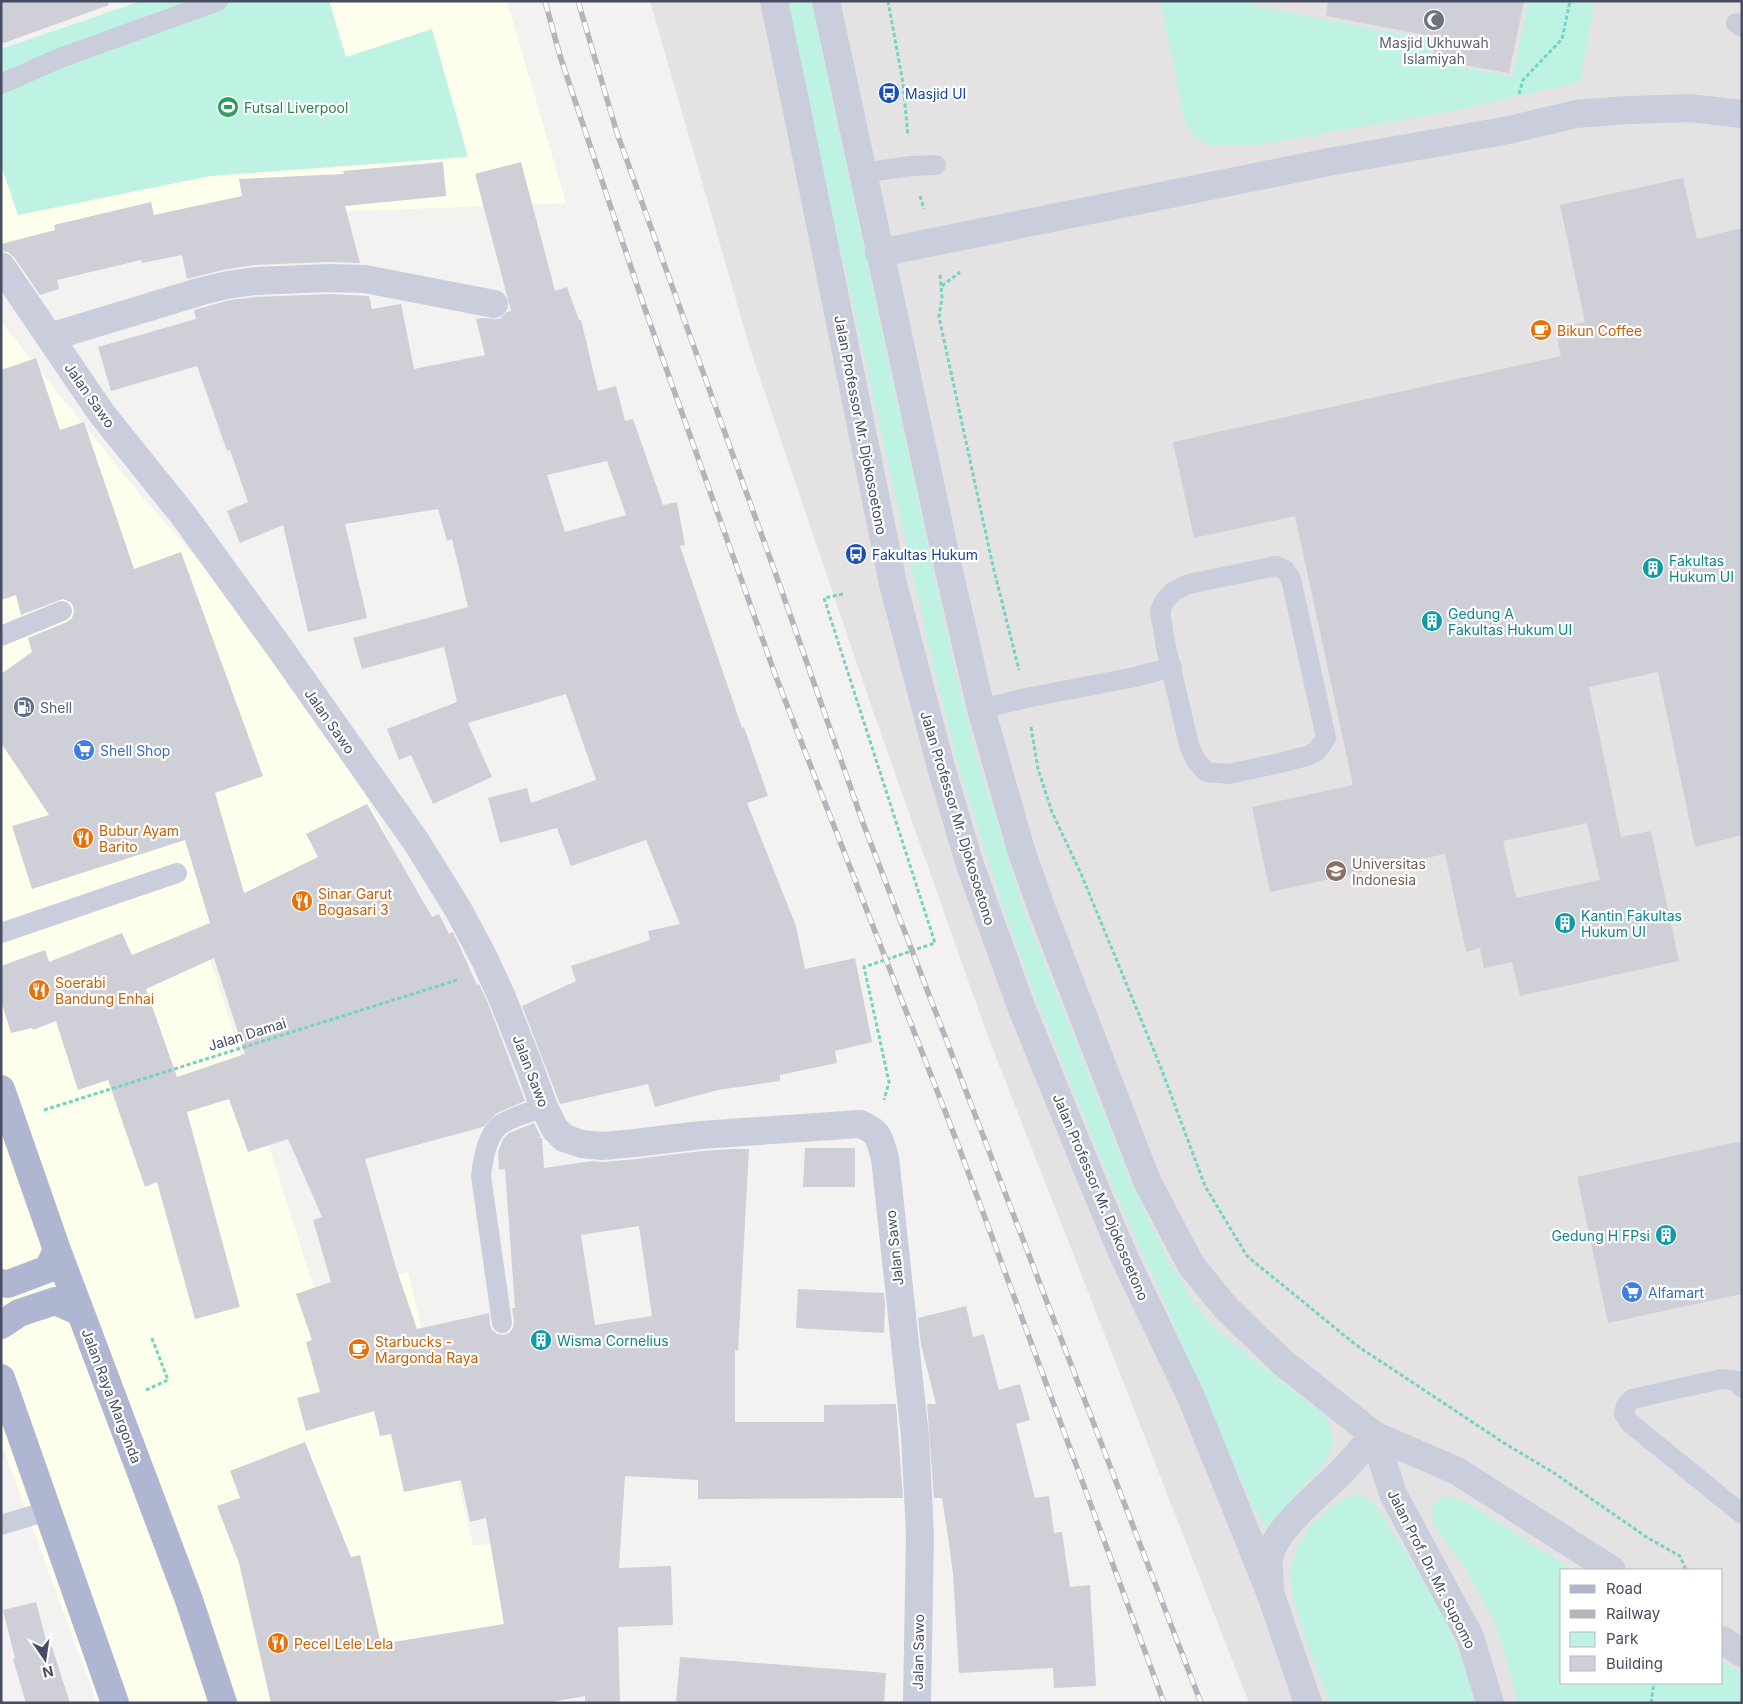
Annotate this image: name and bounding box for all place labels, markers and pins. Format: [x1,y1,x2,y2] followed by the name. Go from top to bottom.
[1422,8,1446,32] mosque icon: Masjid Ukhuwah Islamiyah
[1379,34,1489,67] place label: Masjid Ukhuwah Islamiyah
[877,81,901,105] bus stop icon: Masjid UI
[905,85,966,102] place label: Masjid UI
[216,95,240,119] sports icon: Futsal Liverpool
[244,99,348,116] place label: Futsal Liverpool
[1529,318,1553,342] cafe icon: Bikun Coffee
[1557,322,1642,339] place label: Bikun Coffee
[844,542,868,566] bus stop icon: Fakultas Hukum
[872,546,978,563] place label: Fakultas Hukum
[1669,552,1734,585] place label: Fakultas Hukum UI
[1641,556,1665,580] building icon: Fakultas Hukum UI
[1448,605,1572,638] place label: Gedung A Fakultas Hukum UI
[1420,609,1444,633] building icon: Gedung A Fakultas Hukum UI
[12,695,36,719] fuel station icon: Shell
[40,699,72,716] place label: Shell
[72,738,96,762] supermarket icon: Shell Shop
[100,742,170,759] place label: Shell Shop
[99,822,179,855] place label: Bubur Ayam Barito
[71,826,95,850] restaurant icon: Bubur Ayam Barito
[1352,855,1426,888] place label: Universitas Indonesia
[1324,859,1348,883] school or university icon: Universitas Indonesia
[318,885,393,918] place label: Sinar Garut Bogasari 3
[290,889,314,913] restaurant icon: Sinar Garut Bogasari 3
[1581,907,1682,940] place label: Kantin Fakultas Hukum UI
[1553,911,1577,935] building icon: Kantin Fakultas Hukum UI
[55,974,154,1007] place label: Soerabi Bandung Enhai
[27,978,51,1002] restaurant icon: Soerabi Bandung Enhai
[1654,1223,1678,1247] building icon: Gedung H FPsi
[1551,1227,1650,1244] place label: Gedung H FPsi
[1620,1280,1644,1304] supermarket icon: Alfamart
[1648,1284,1704,1301] place label: Alfamart
[529,1328,553,1352] building icon: Wisma Cornelius
[557,1332,669,1349] place label: Wisma Cornelius
[375,1333,478,1366] place label: Starbucks - Margonda Raya
[347,1337,371,1361] cafe icon: Starbucks - Margonda Raya
[266,1631,290,1655] restaurant icon: Pecel Lele Lela
[294,1635,393,1652] place label: Pecel Lele Lela

